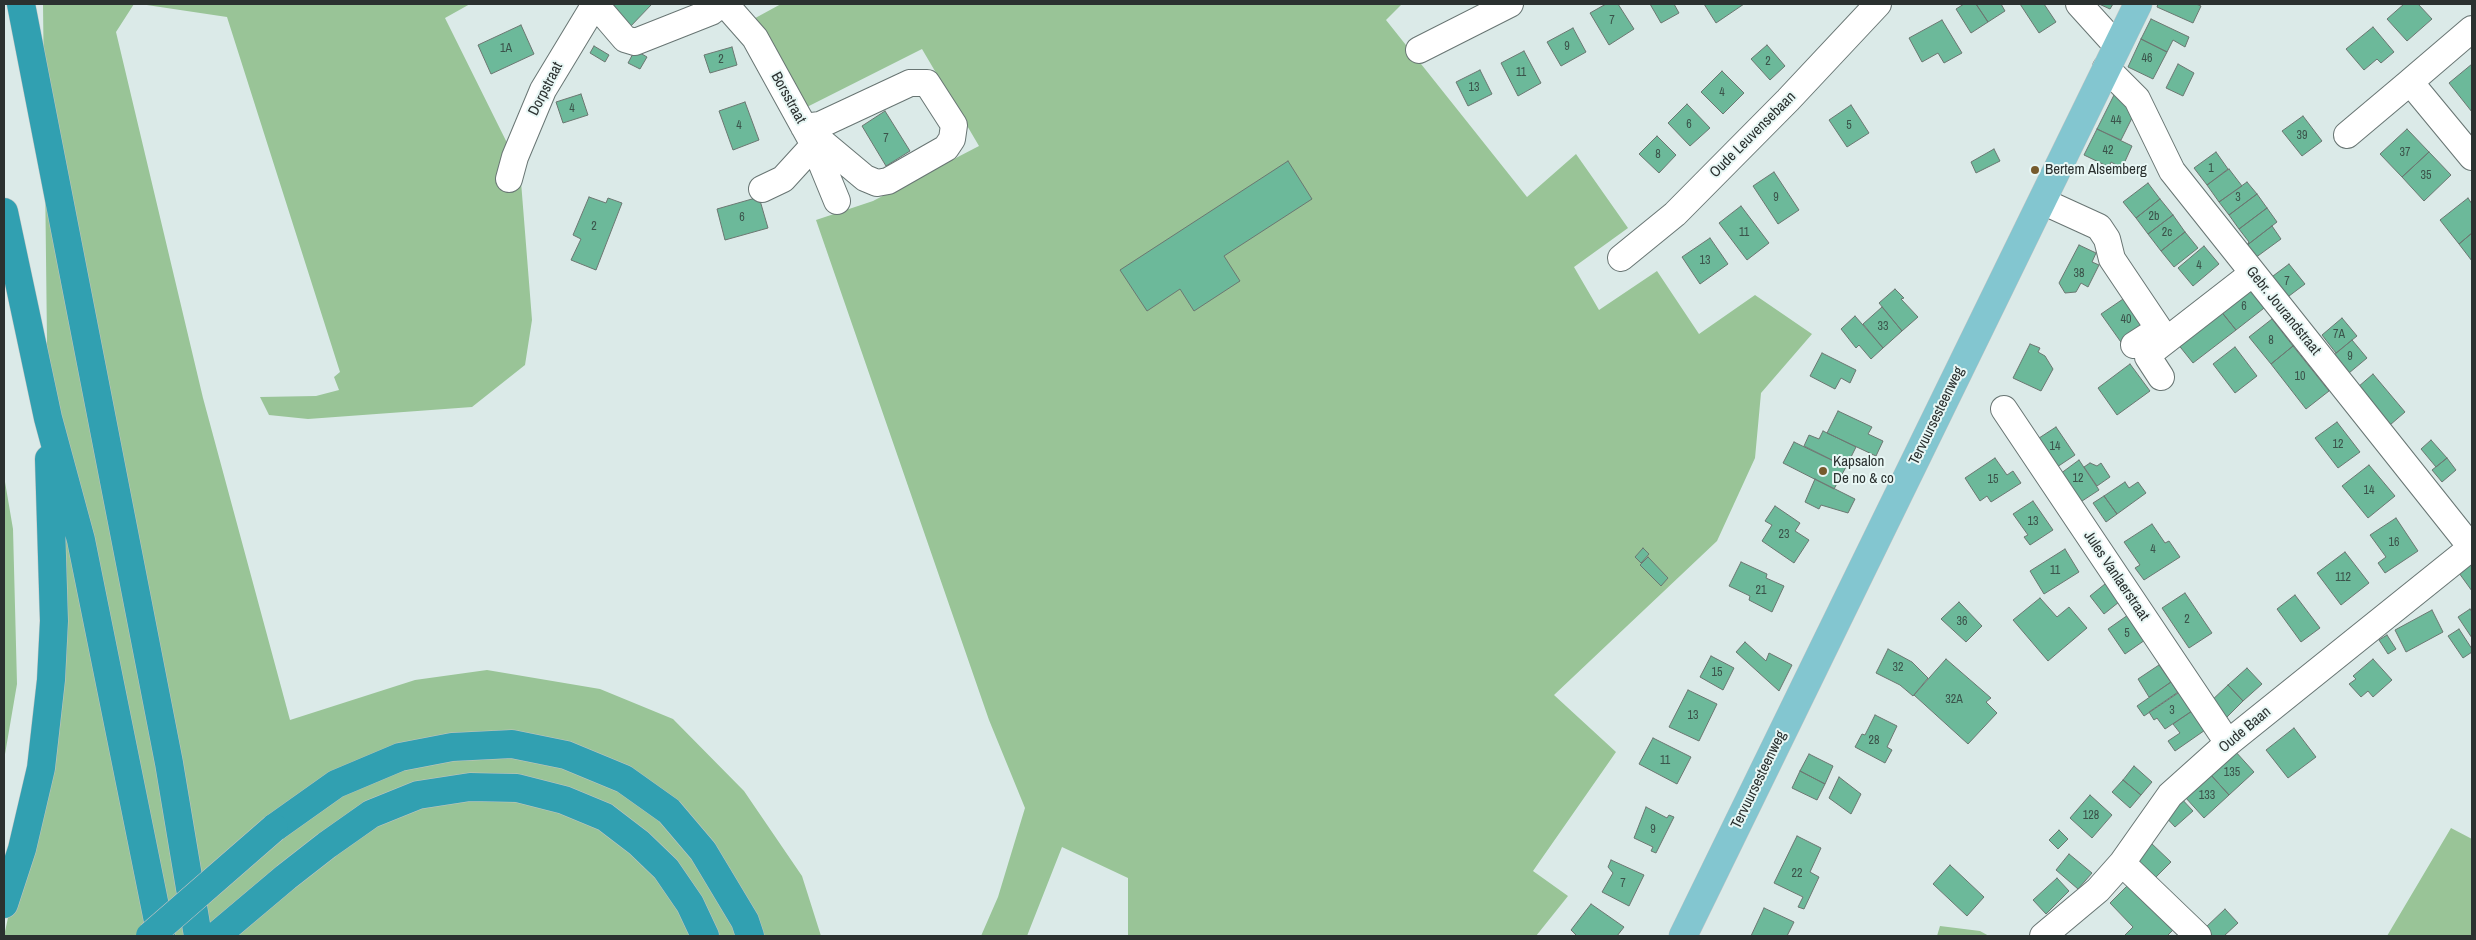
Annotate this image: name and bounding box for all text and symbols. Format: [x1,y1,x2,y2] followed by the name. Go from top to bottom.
[1609,14,1615,28] house number: 7
[1564,40,1570,54] house number: 9
[500,42,512,56] house number: 1A
[2142,52,2152,66] house number: 46
[718,53,724,67] house number: 2
[1765,55,1771,69] house number: 2
[525,59,567,119] street label: Dorpstraat
[1516,66,1526,80] house number: 11
[767,69,809,127] street label: Borsstraat
[1469,81,1479,95] house number: 13
[1719,86,1725,100] house number: 4
[1706,88,1800,182] street label: Oude Leuvensebaan
[569,102,575,116] house number: 4
[2111,114,2121,128] house number: 44
[1686,118,1692,132] house number: 6
[736,119,742,133] house number: 4
[1846,119,1852,133] house number: 5
[2297,129,2307,143] house number: 39
[883,132,889,146] house number: 7
[2103,144,2113,158] house number: 42
[2400,146,2410,160] house number: 37
[1655,148,1661,162] house number: 8
[2045,161,2147,179] place label: Bertem Alsemberg
[2208,162,2214,176] house number: 1
[2029,164,2041,176] marker: Bertem Alsemberg
[2421,169,2431,183] house number: 35
[1773,191,1779,205] house number: 9
[2235,191,2241,205] house number: 3
[2149,210,2159,224] house number: 2b
[739,211,745,225] house number: 6
[591,220,597,234] house number: 2
[1739,226,1749,240] house number: 11
[2162,226,2172,240] house number: 2c
[1700,254,1710,268] house number: 13
[2196,259,2202,273] house number: 4
[2242,263,2324,359] street label: Gebr. Jourandstraat
[2074,267,2084,281] house number: 38
[2284,275,2290,289] house number: 7
[2241,300,2247,314] house number: 6
[2121,313,2131,327] house number: 40
[1878,320,1888,334] house number: 33
[2333,328,2345,342] house number: 7A
[2268,334,2274,348] house number: 8
[2347,350,2353,364] house number: 9
[1906,364,1968,468] street label: Tervuursesteenweg
[2295,370,2305,384] house number: 10
[2333,438,2343,452] house number: 12
[2050,440,2060,454] house number: 14
[1833,453,1894,488] place label: Kapsalon De no & co
[1817,465,1829,477] marker: Kapsalon De no & co
[2073,472,2083,486] house number: 12
[1988,473,1998,487] house number: 15
[2364,484,2374,498] house number: 14
[2028,515,2038,529] house number: 13
[1779,528,1789,542] house number: 23
[2079,528,2153,624] street label: Jules Vanlaerstraat
[2389,536,2399,550] house number: 16
[2150,543,2156,557] house number: 4
[2050,564,2060,578] house number: 11
[2335,571,2351,585] house number: 112
[1756,584,1766,598] house number: 21
[2184,613,2190,627] house number: 2
[1957,615,1967,629] house number: 36
[2124,627,2130,641] house number: 5
[1893,661,1903,675] house number: 32
[1712,666,1722,680] house number: 15
[1945,693,1963,707] house number: 32A
[2215,703,2275,757] street label: Oude Baan
[2169,704,2175,718] house number: 3
[1688,709,1698,723] house number: 13
[1728,728,1790,832] street label: Tervuursesteenweg
[1869,734,1879,748] house number: 28
[1660,754,1670,768] house number: 11
[2224,766,2240,780] house number: 135
[2199,789,2215,803] house number: 133
[2083,809,2099,823] house number: 128
[1650,823,1656,837] house number: 9
[1792,867,1802,881] house number: 22
[1620,877,1626,891] house number: 7

